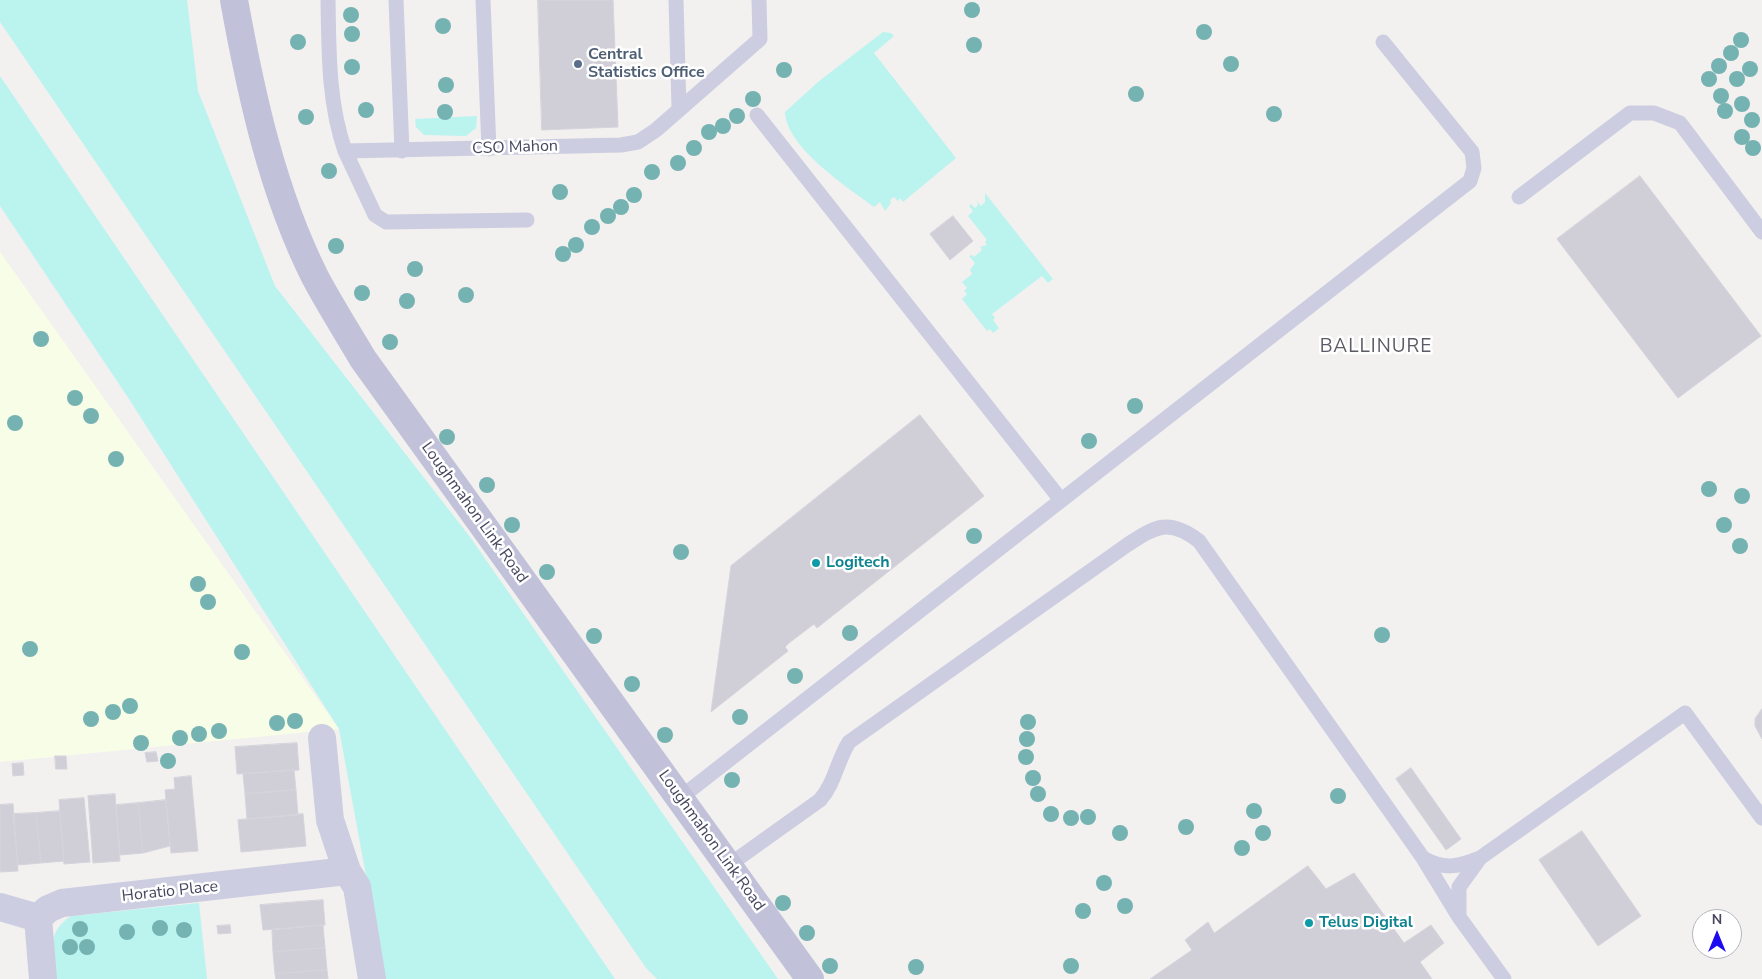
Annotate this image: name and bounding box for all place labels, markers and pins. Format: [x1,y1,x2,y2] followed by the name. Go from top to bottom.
[588,45,705,83] place label: Central Statistics Office
[572,58,584,70] marker: Central Statistics Office
[826,553,890,573] place label: Logitech
[810,557,822,569] marker: Logitech
[1319,913,1413,933] place label: Telus Digital
[1303,917,1315,929] marker: Telus Digital

